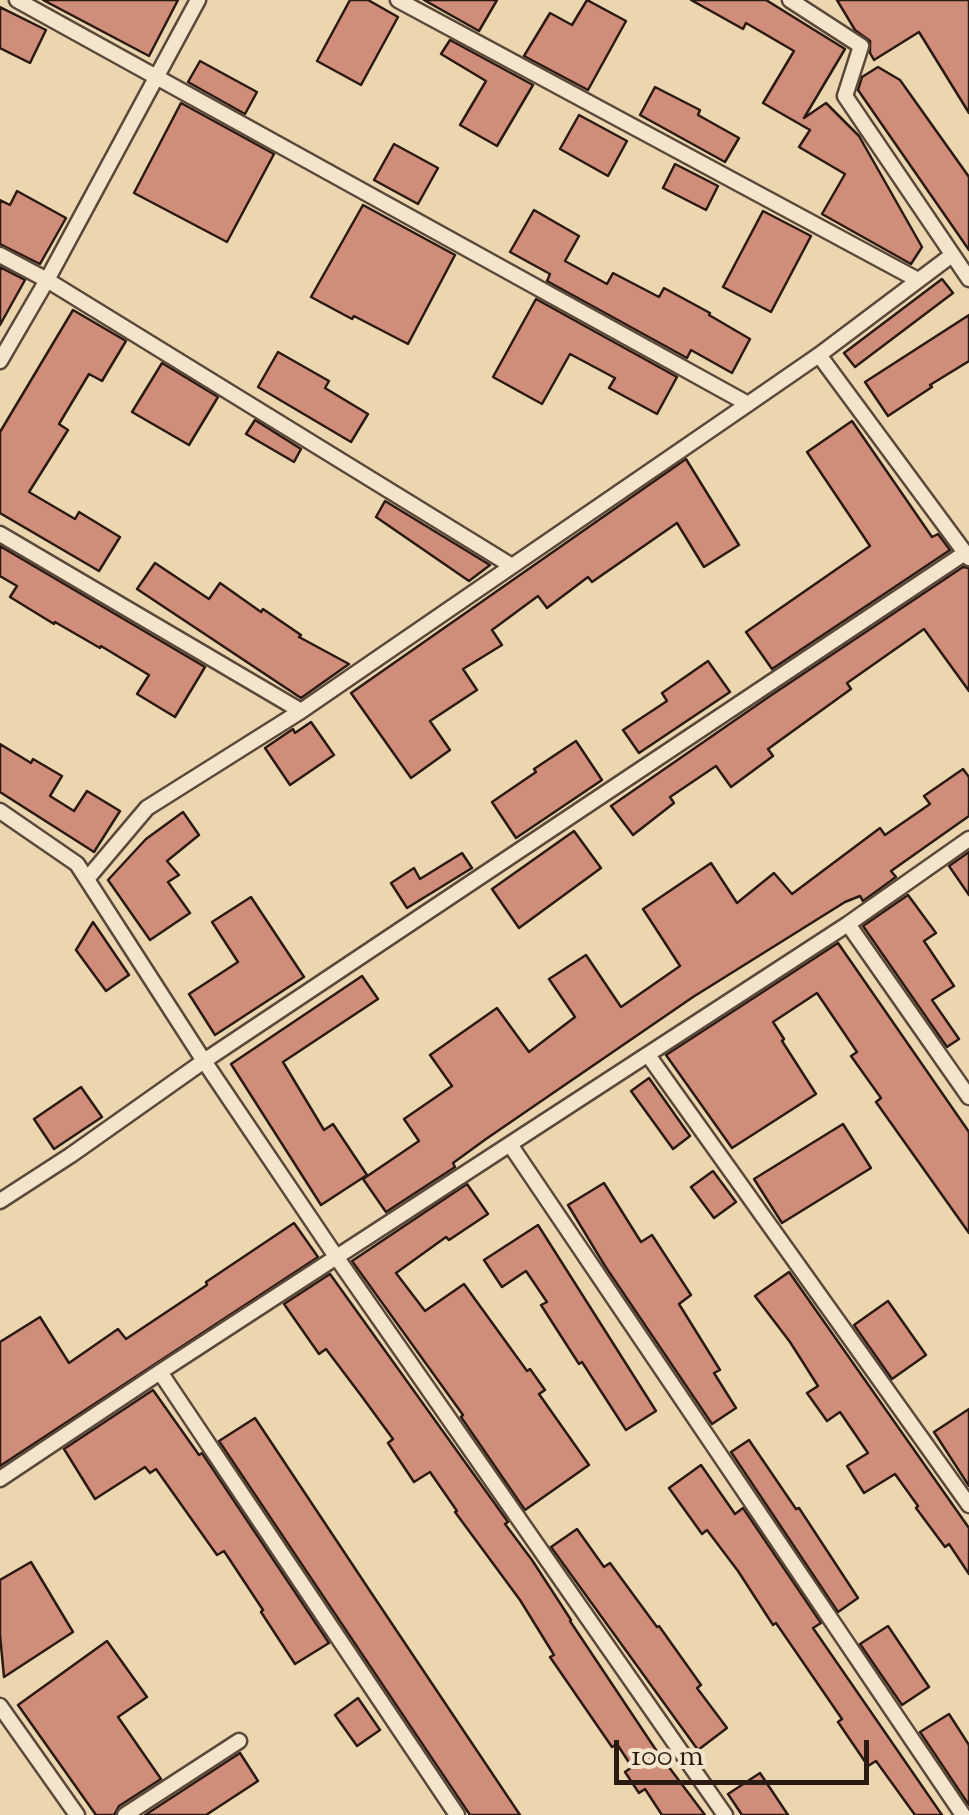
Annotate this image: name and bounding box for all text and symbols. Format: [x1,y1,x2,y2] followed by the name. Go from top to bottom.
[619,1720,874,1782] scale bar
[631,1736,704,1779] text: 100 m

